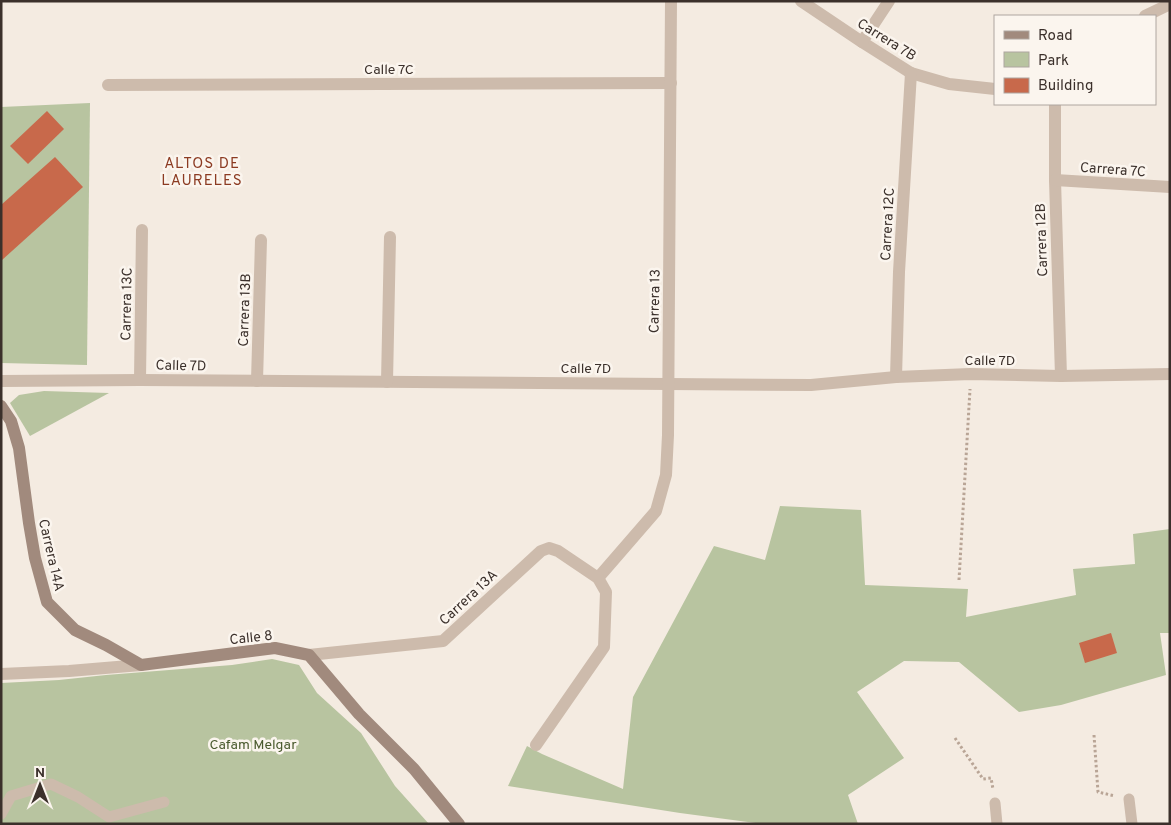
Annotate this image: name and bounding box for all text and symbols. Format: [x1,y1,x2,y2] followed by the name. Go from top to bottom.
[854,15,919,65] street label: Carrera 7B
[994,15,1156,105] legend
[1038,27,1073,46] text: Road
[1038,52,1069,71] text: Park
[364,62,414,79] street label: Calle 7C
[1038,77,1093,96] text: Building
[161,155,243,191] district label: ALTOS DE LAURELES
[1079,160,1146,181] street label: Carrera 7C
[878,187,899,261] street label: Carrera 12C
[1033,203,1052,277] street label: Carrera 12B
[118,267,137,341] street label: Carrera 13C
[646,269,665,333] street label: Carrera 13
[236,273,255,347] street label: Carrera 13B
[965,353,1015,370] street label: Calle 7D
[155,358,207,375] street label: Calle 7D
[561,361,611,378] street label: Calle 7D
[34,518,67,593] street label: Carrera 14A
[436,567,502,629] street label: Carrera 13A
[229,628,273,649] street label: Calle 8
[209,737,297,754] park label: Cafam Melgar
[15,760,65,810] north arrow
[35,765,45,782] text: N

